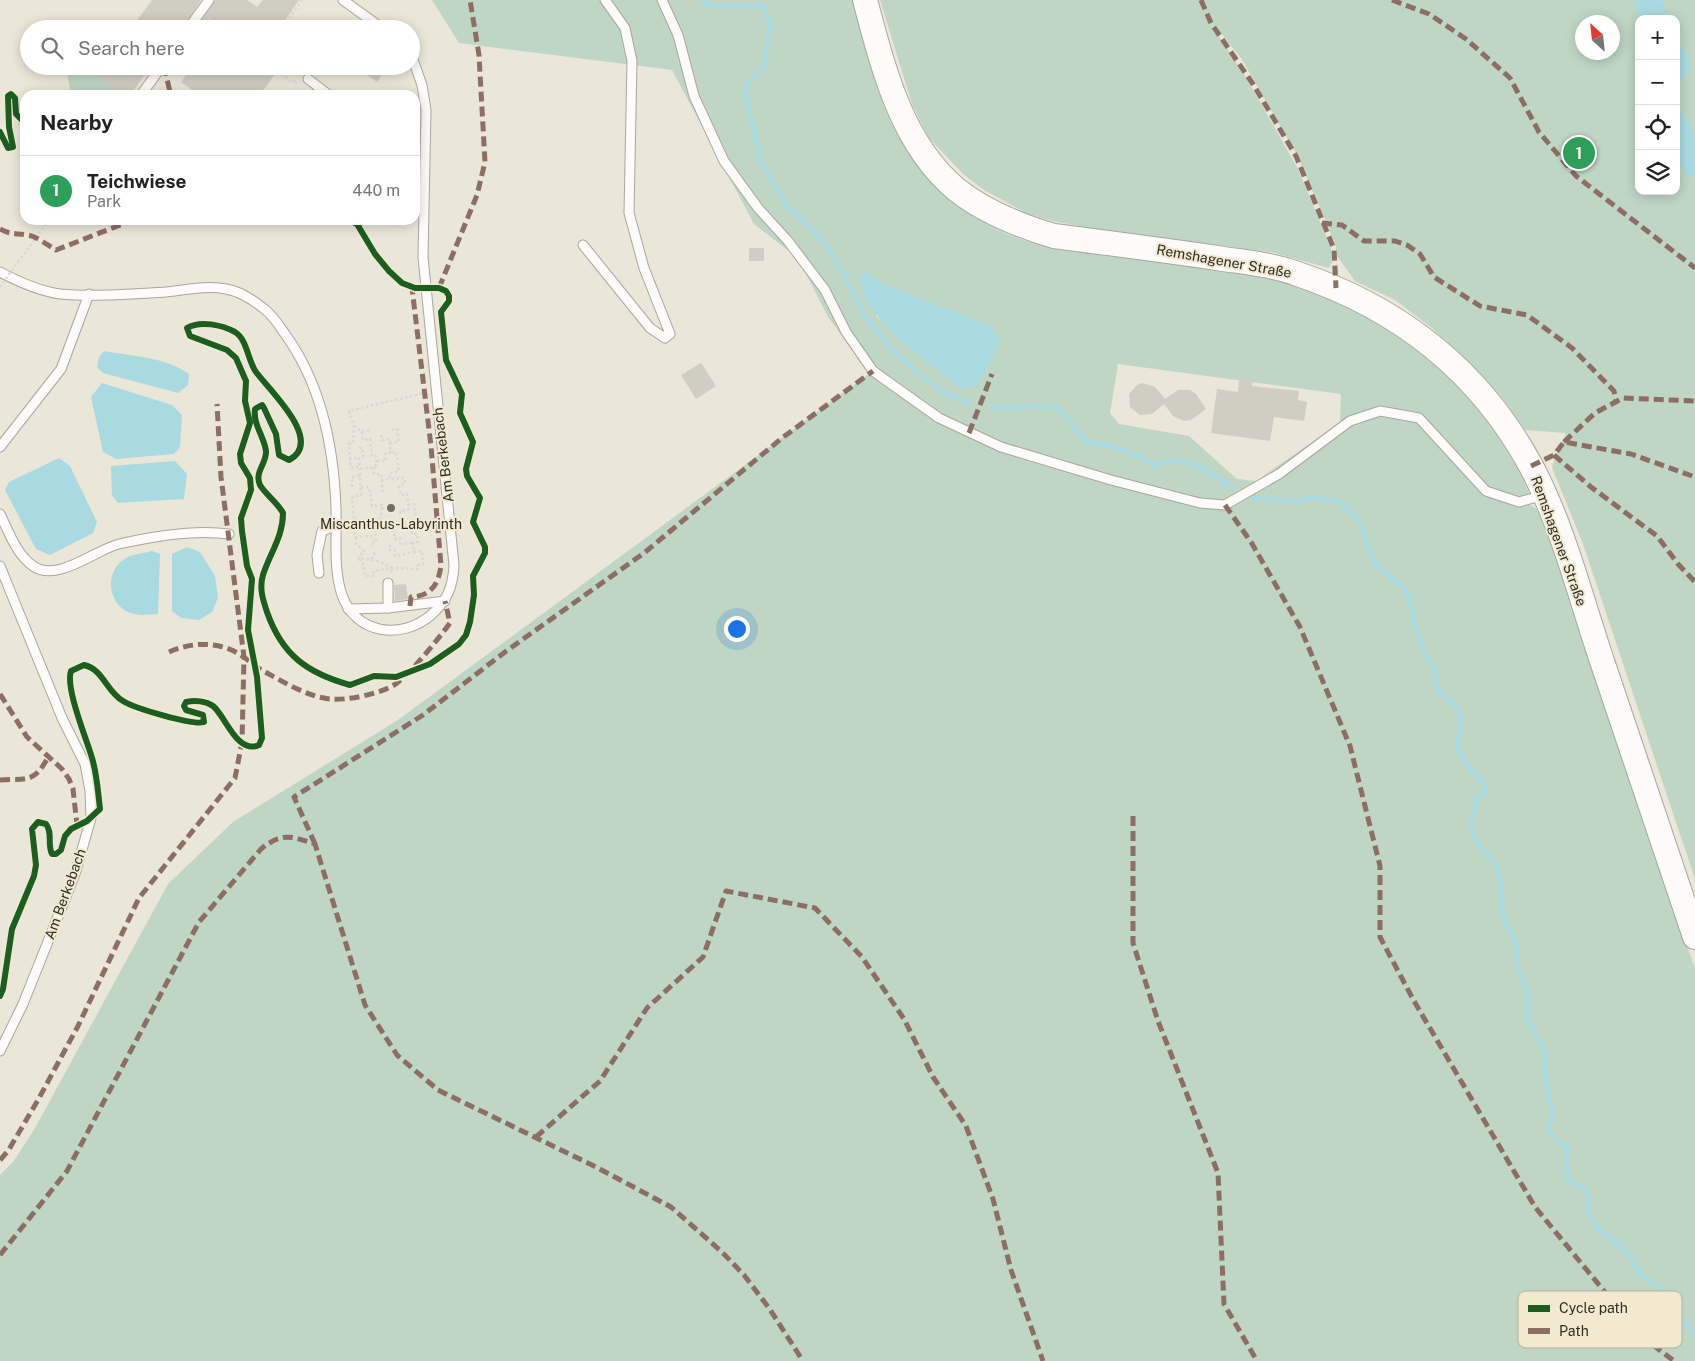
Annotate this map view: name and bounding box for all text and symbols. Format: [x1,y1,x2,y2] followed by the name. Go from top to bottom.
[1575,15,1620,60] north arrow
[1635,15,1680,195] map controls
[1635,15,1680,60] button: +
[20,20,420,75] search box
[38,34,66,62] icon: search
[78,37,185,59] text: Search here
[1635,60,1680,105] button: −
[1635,105,1680,150] button: locate
[40,110,113,135] text: Nearby
[1563,134,1595,172] pin: 1
[1635,150,1680,195] button: layers
[87,170,186,192] text: Teichwiese
[53,181,59,200] text: 1
[352,181,400,200] text: 440 m
[87,192,121,211] text: Park
[1155,241,1293,281] street label: Remshagener Straße
[429,407,457,503] street label: Am Berkebach
[1528,474,1590,608] street label: Remshagener Straße
[385,502,397,514] marker: Miscanthus-Labyrinth
[320,516,462,532] place label: Miscanthus-Labyrinth
[724,616,750,642] your location
[41,846,89,942] street label: Am Berkebach
[1518,1291,1682,1348] legend
[1559,1300,1628,1316] text: Cycle path
[1559,1323,1589,1339] text: Path

